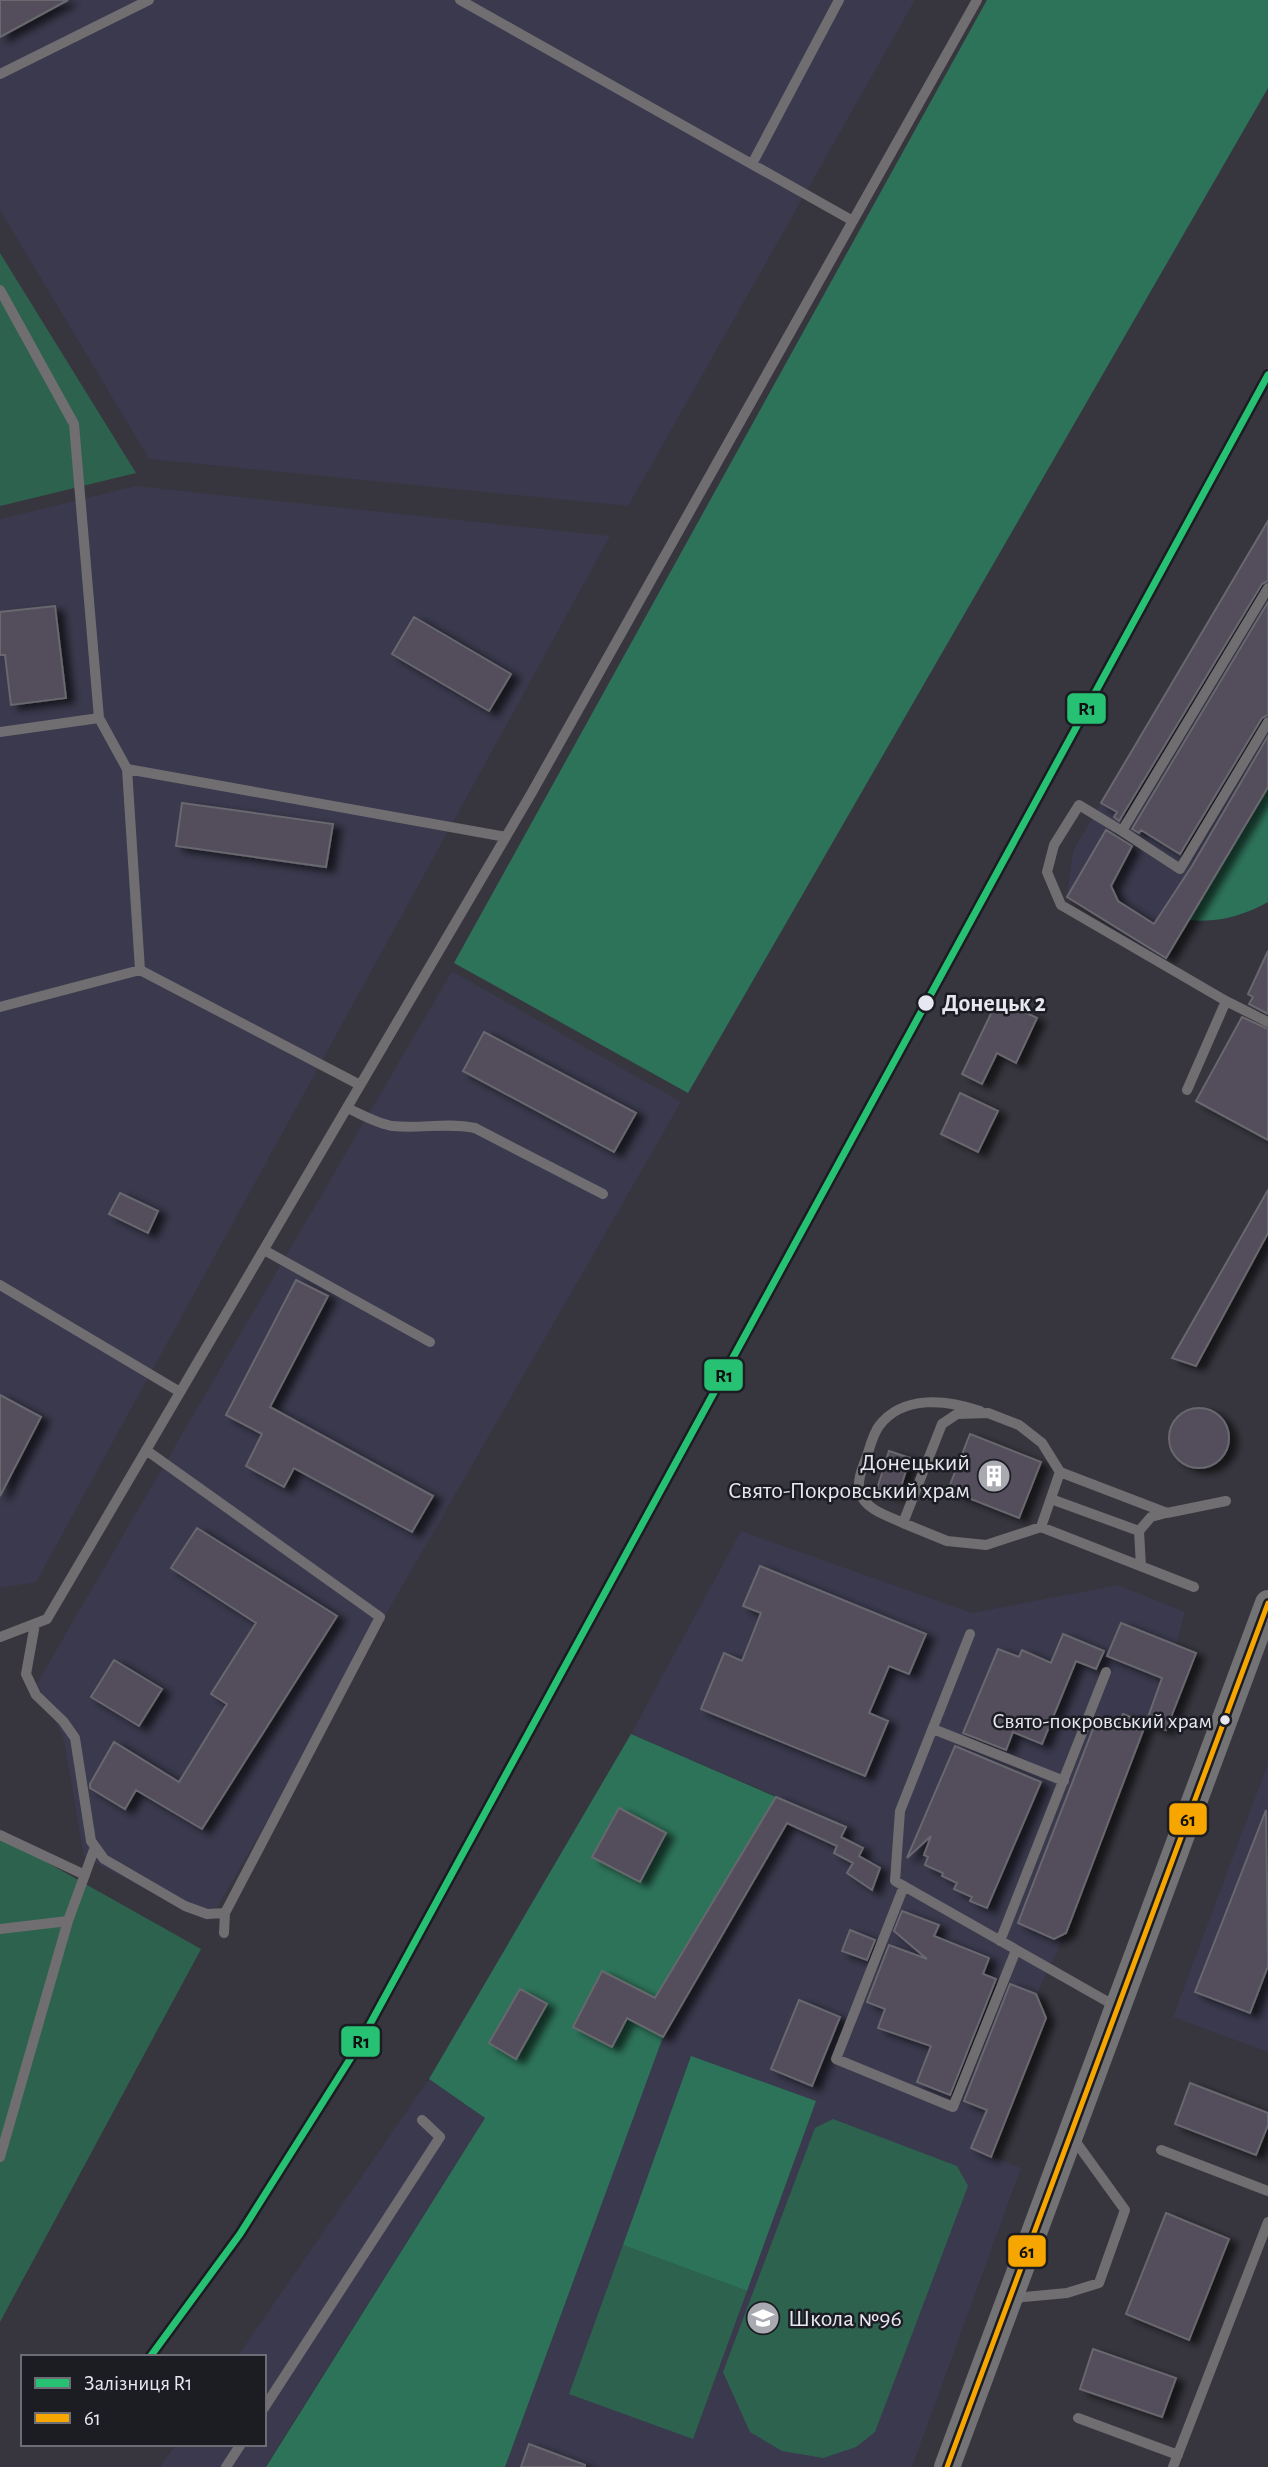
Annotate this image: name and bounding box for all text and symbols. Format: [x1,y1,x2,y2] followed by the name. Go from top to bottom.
[1066,692,1107,725] line badge: R1
[1078,700,1096,719] text: R1
[942,992,1046,1016] place label: Донецьк 2
[916,993,936,1013] marker: Донецьк 2
[703,1358,744,1392] line badge: R1
[715,1367,733,1386] text: R1
[728,1451,970,1503] place label: Донецький Свято-Покровський храм
[975,1457,1013,1495] building icon: Донецький Свято-Покровський храм
[992,1710,1212,1732] place label: Свято-покровський храм
[1218,1713,1232,1727] marker: Свято-покровський храм
[1168,1802,1208,1836] line badge: 61
[1180,1811,1196,1830] text: 61
[340,2025,381,2058] line badge: R1
[352,2033,370,2052] text: R1
[1007,2234,1047,2268] line badge: 61
[1019,2243,1035,2262] text: 61
[744,2299,782,2337] school or university icon: Школа №96
[788,2307,902,2331] place label: Школа №96
[21,2355,266,2446] legend
[84,2373,192,2394] text: Залізниця R1
[84,2408,101,2429] text: 61

